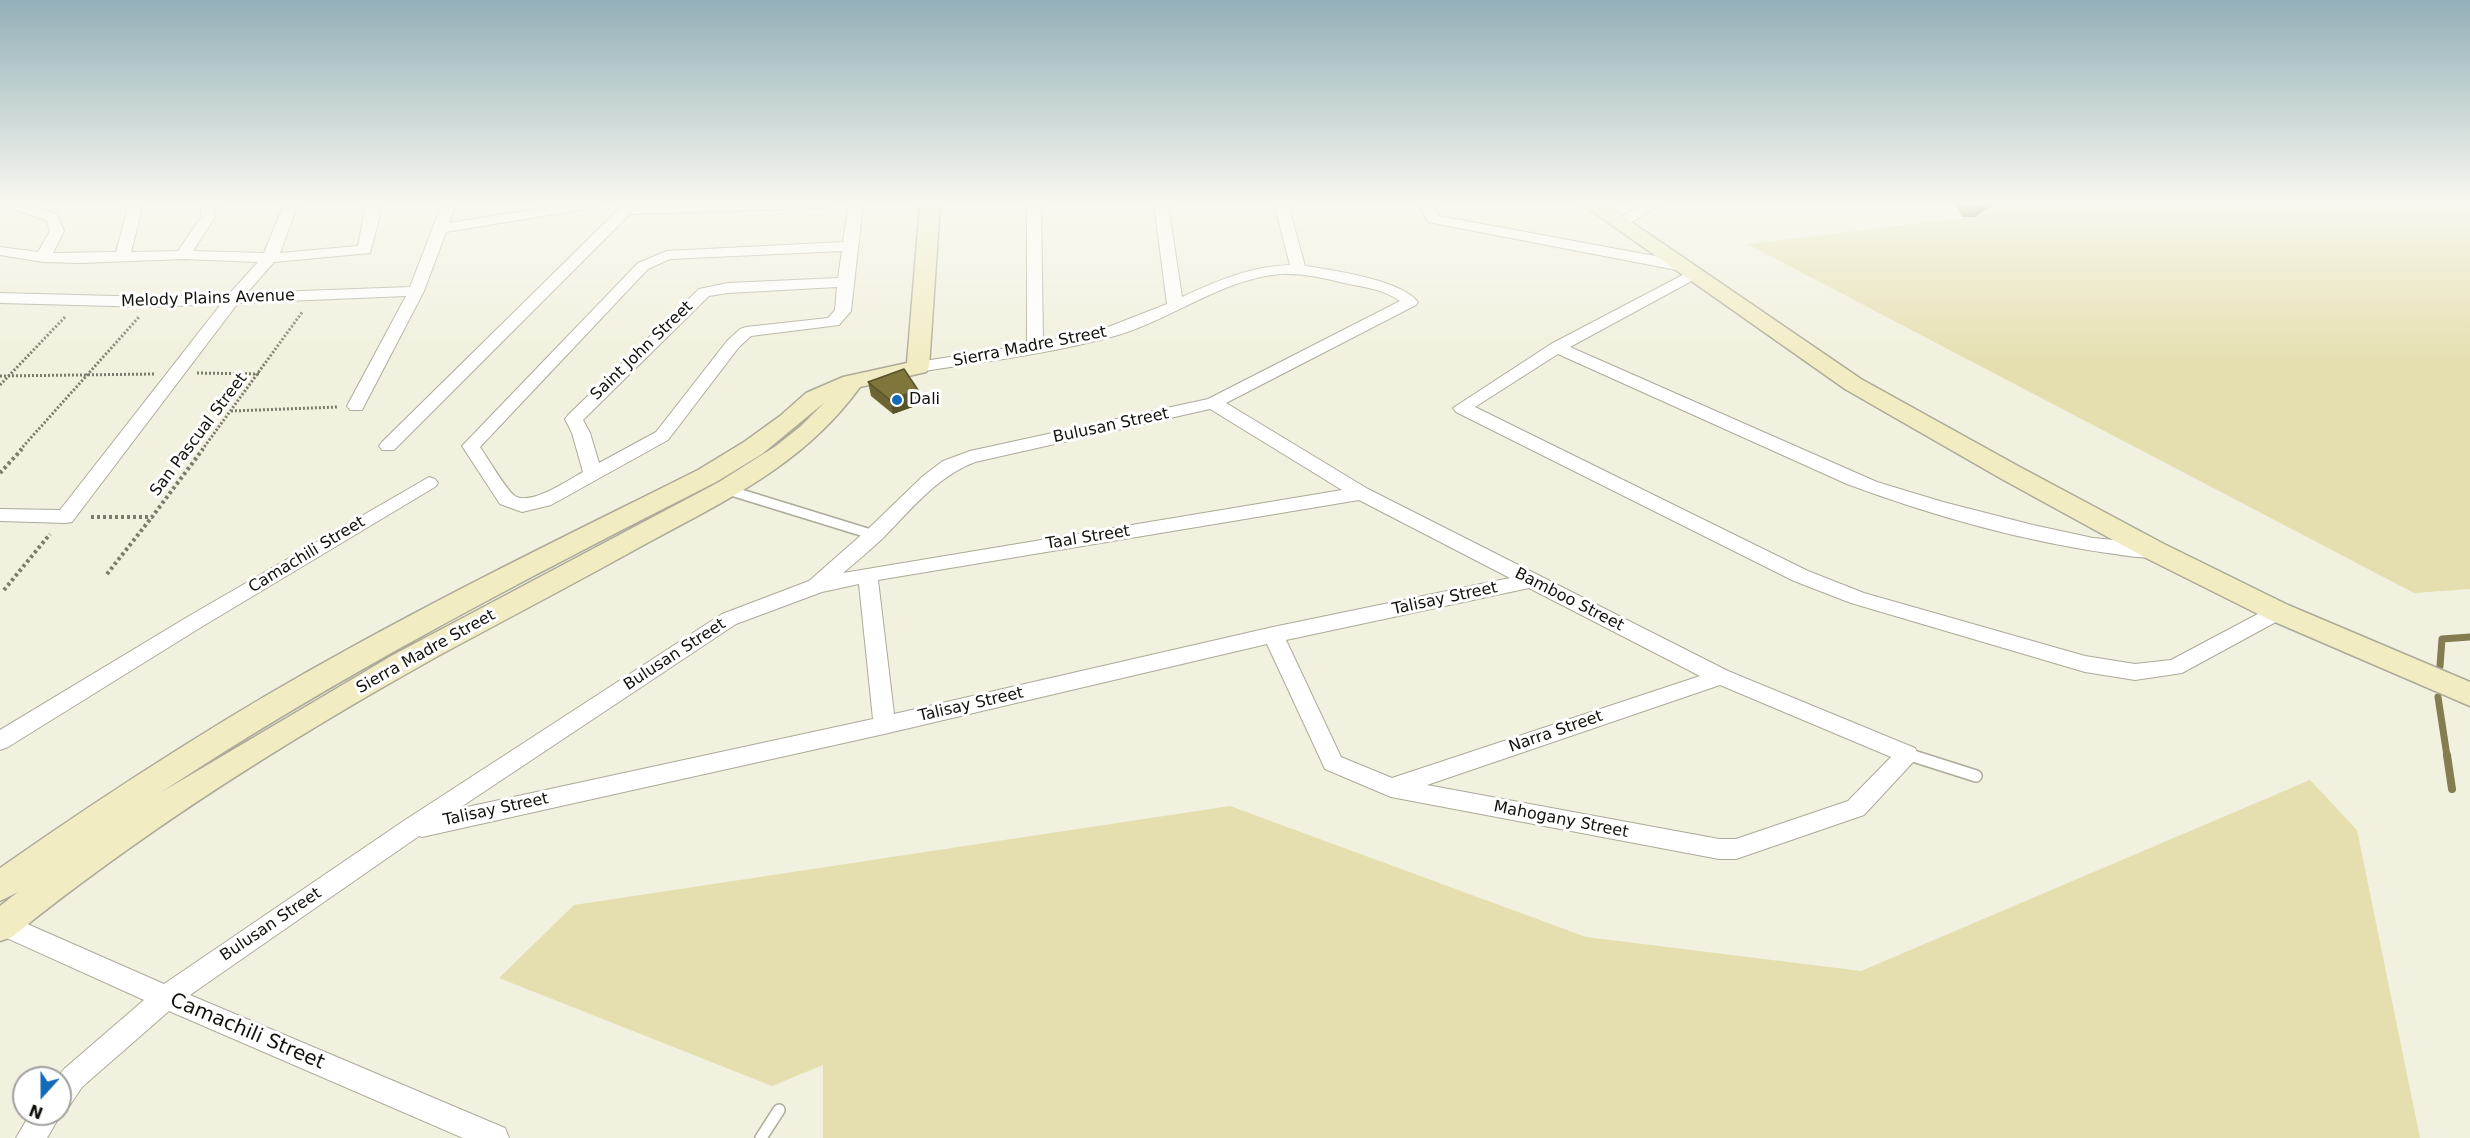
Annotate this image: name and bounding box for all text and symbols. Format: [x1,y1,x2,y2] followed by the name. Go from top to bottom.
[121,286,295,312] street label: Melody Plains Avenue
[587,297,697,405] street label: Saint John Street
[952,323,1108,371] street label: Sierra Madre Street
[146,370,252,500] street label: San Pascual Street
[909,390,940,410] place label: Dali
[890,393,904,407] marker: Dali
[1051,404,1171,448] street label: Bulusan Street
[245,513,369,597] street label: Camachili Street
[1045,522,1131,554] street label: Taal Street
[1511,564,1627,636] street label: Bamboo Street
[1391,578,1499,620] street label: Talisay Street
[353,606,499,698] street label: Sierra Madre Street
[620,615,730,695] street label: Bulusan Street
[917,684,1025,726] street label: Talisay Street
[1506,707,1606,757] street label: Narra Street
[442,789,550,831] street label: Talisay Street
[1492,798,1630,842] street label: Mahogany Street
[217,884,325,966] street label: Bulusan Street
[166,989,328,1075] street label: Camachili Street
[12,1066,72,1126] north arrow
[26,1100,46,1123] text: N

